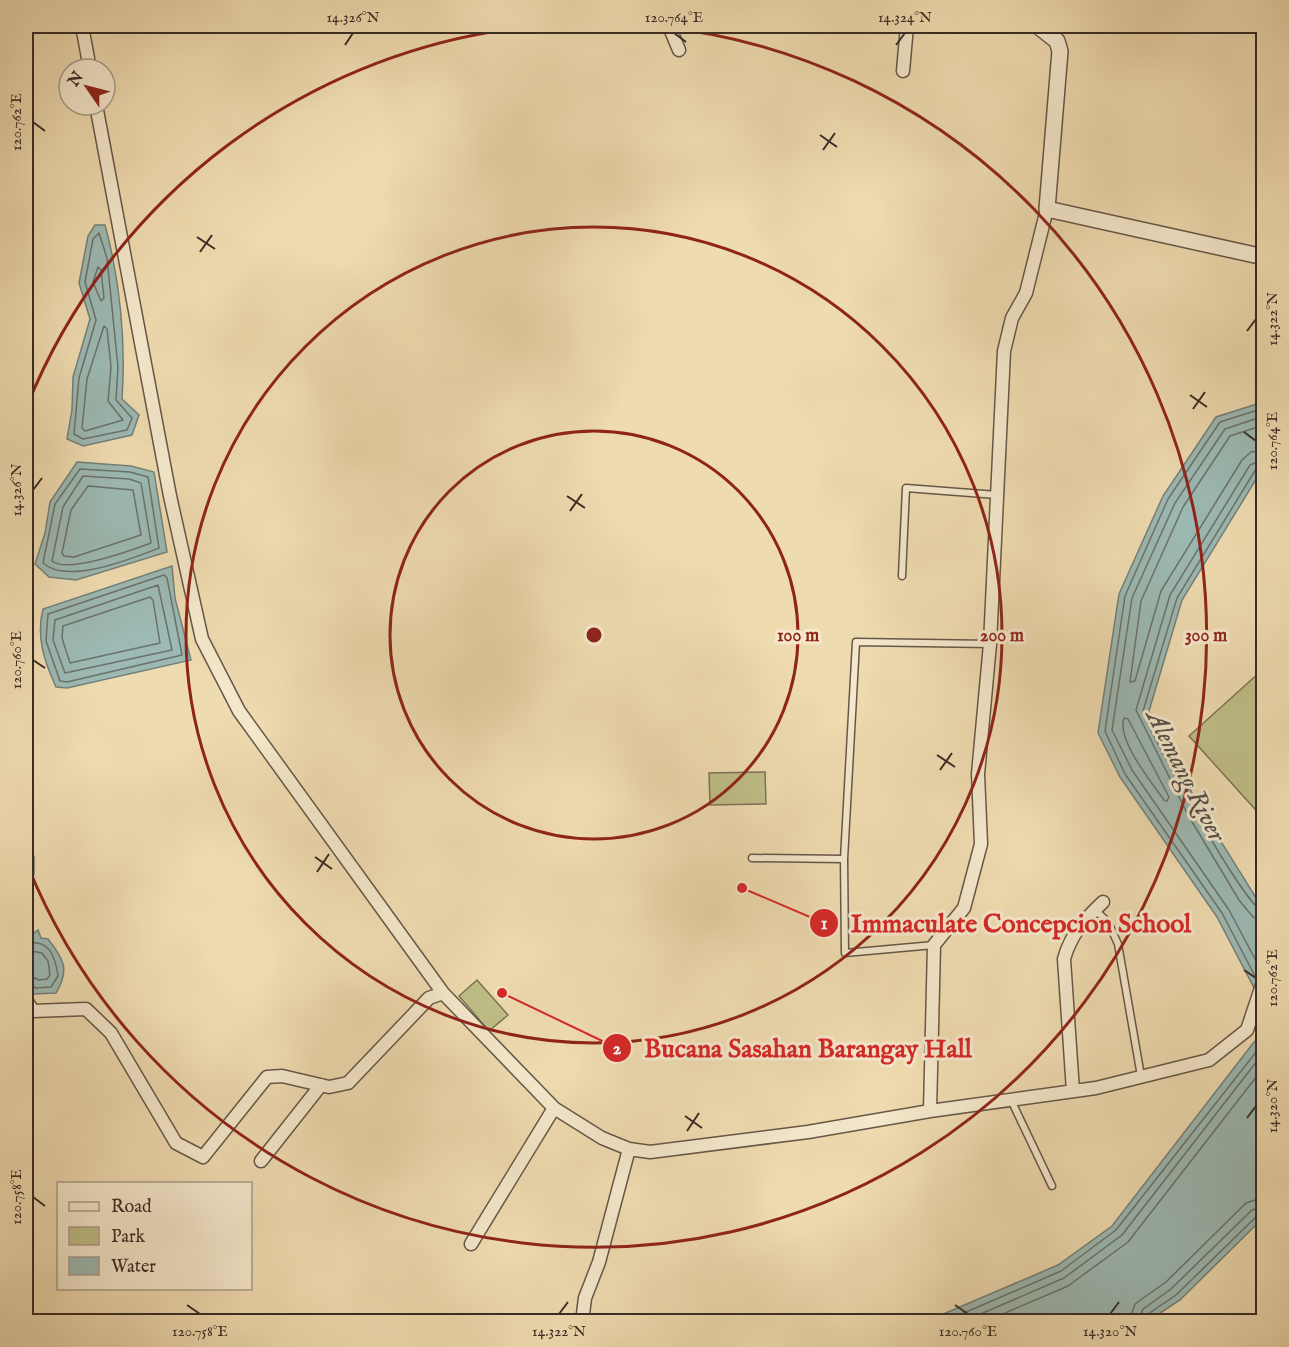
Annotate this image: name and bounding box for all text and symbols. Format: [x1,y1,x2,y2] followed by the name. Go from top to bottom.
[326,8,380,27] text: 14.326°N
[645,8,703,27] text: 120.764°E
[878,8,932,27] text: 14.324°N
[57,57,117,117] north arrow
[64,68,89,92] text: N
[7,93,26,151] text: 120.762°E
[1263,292,1282,346] text: 14.322°N
[1263,412,1282,470] text: 120.764°E
[7,463,26,517] text: 14.326°N
[584,625,604,645] centre of rings
[777,625,819,648] text: 100 m
[980,625,1024,648] text: 200 m
[1185,625,1227,648] text: 300 m
[7,631,26,689] text: 120.760°E
[1136,701,1234,849] water label: Alemang River
[809,901,1204,945] callout: Immaculate Concepcion School
[851,908,1192,941] text: Immaculate Concepcion School
[821,913,828,936] text: 1
[1263,949,1282,1007] text: 120.762°E
[602,1026,984,1070] callout: Bucana Sasahan Barangay Hall
[644,1033,973,1066] text: Bucana Sasahan Barangay Hall
[613,1038,622,1061] text: 2
[1263,1079,1282,1133] text: 14.320°N
[7,1169,26,1225] text: 120.758°E
[57,1182,252,1290] legend
[111,1196,152,1219] text: Road
[111,1226,146,1249] text: Park
[111,1256,156,1279] text: Water
[172,1322,228,1341] text: 120.758°E
[532,1322,586,1341] text: 14.322°N
[939,1322,997,1341] text: 120.760°E
[1083,1322,1137,1341] text: 14.320°N

